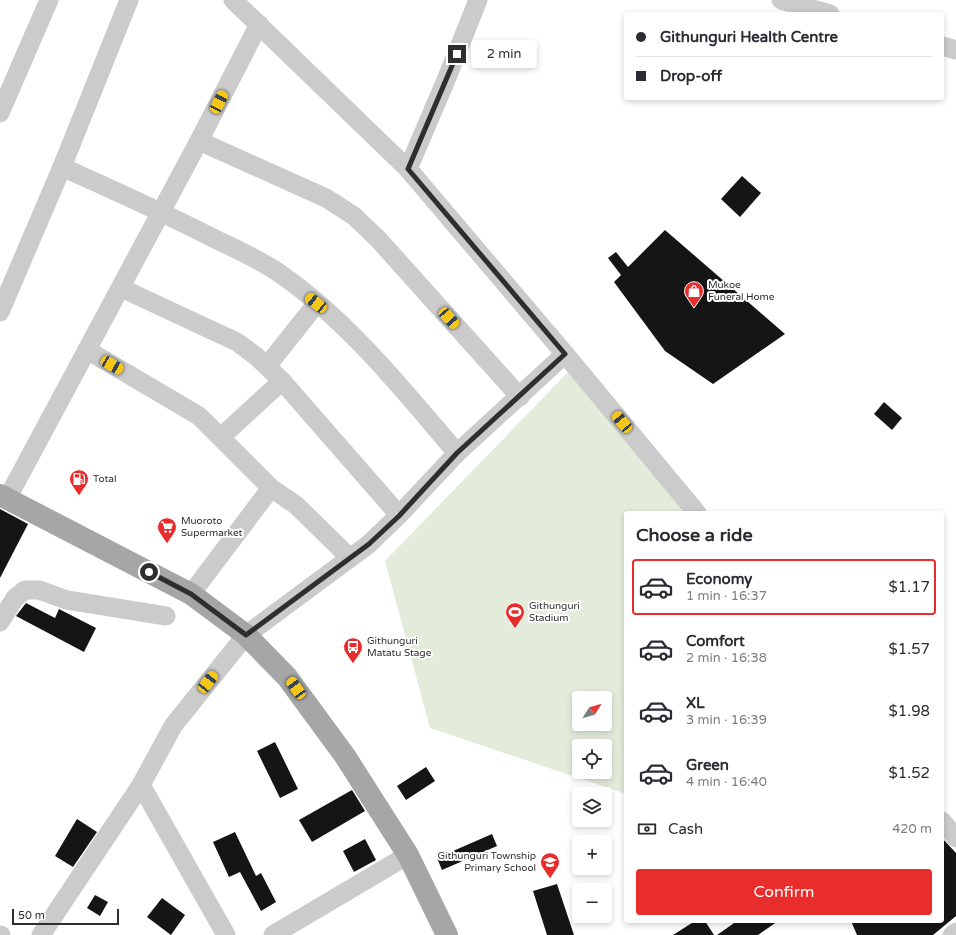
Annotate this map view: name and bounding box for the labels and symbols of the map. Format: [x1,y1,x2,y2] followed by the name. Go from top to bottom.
[471,40,537,68] callout: 2 min
[448,45,466,63] route end
[208,89,230,115] car
[708,279,775,303] place label: Mukoe Funeral Home
[683,280,705,308] shop icon: Mukoe Funeral Home
[303,291,329,315] car
[437,305,461,331] car
[99,354,125,376] car
[610,409,634,435] car
[68,468,90,496] fuel station icon: Total
[93,473,116,485] place label: Total
[181,515,243,539] place label: Muoroto Supermarket
[156,516,178,544] supermarket icon: Muoroto Supermarket
[140,563,158,581] route start
[529,600,580,624] place label: Githunguri Stadium
[504,601,526,629] sports icon: Githunguri Stadium
[367,635,432,659] place label: Githunguri Matatu Stage
[342,636,364,664] bus stop icon: Githunguri Matatu Stage
[196,669,220,695] car
[284,675,308,701] car
[572,691,612,731] north arrow
[437,850,536,874] place label: Githunguri Township Primary School
[539,851,561,879] school or university icon: Githunguri Township Primary School
[12,907,119,926] scale bar

